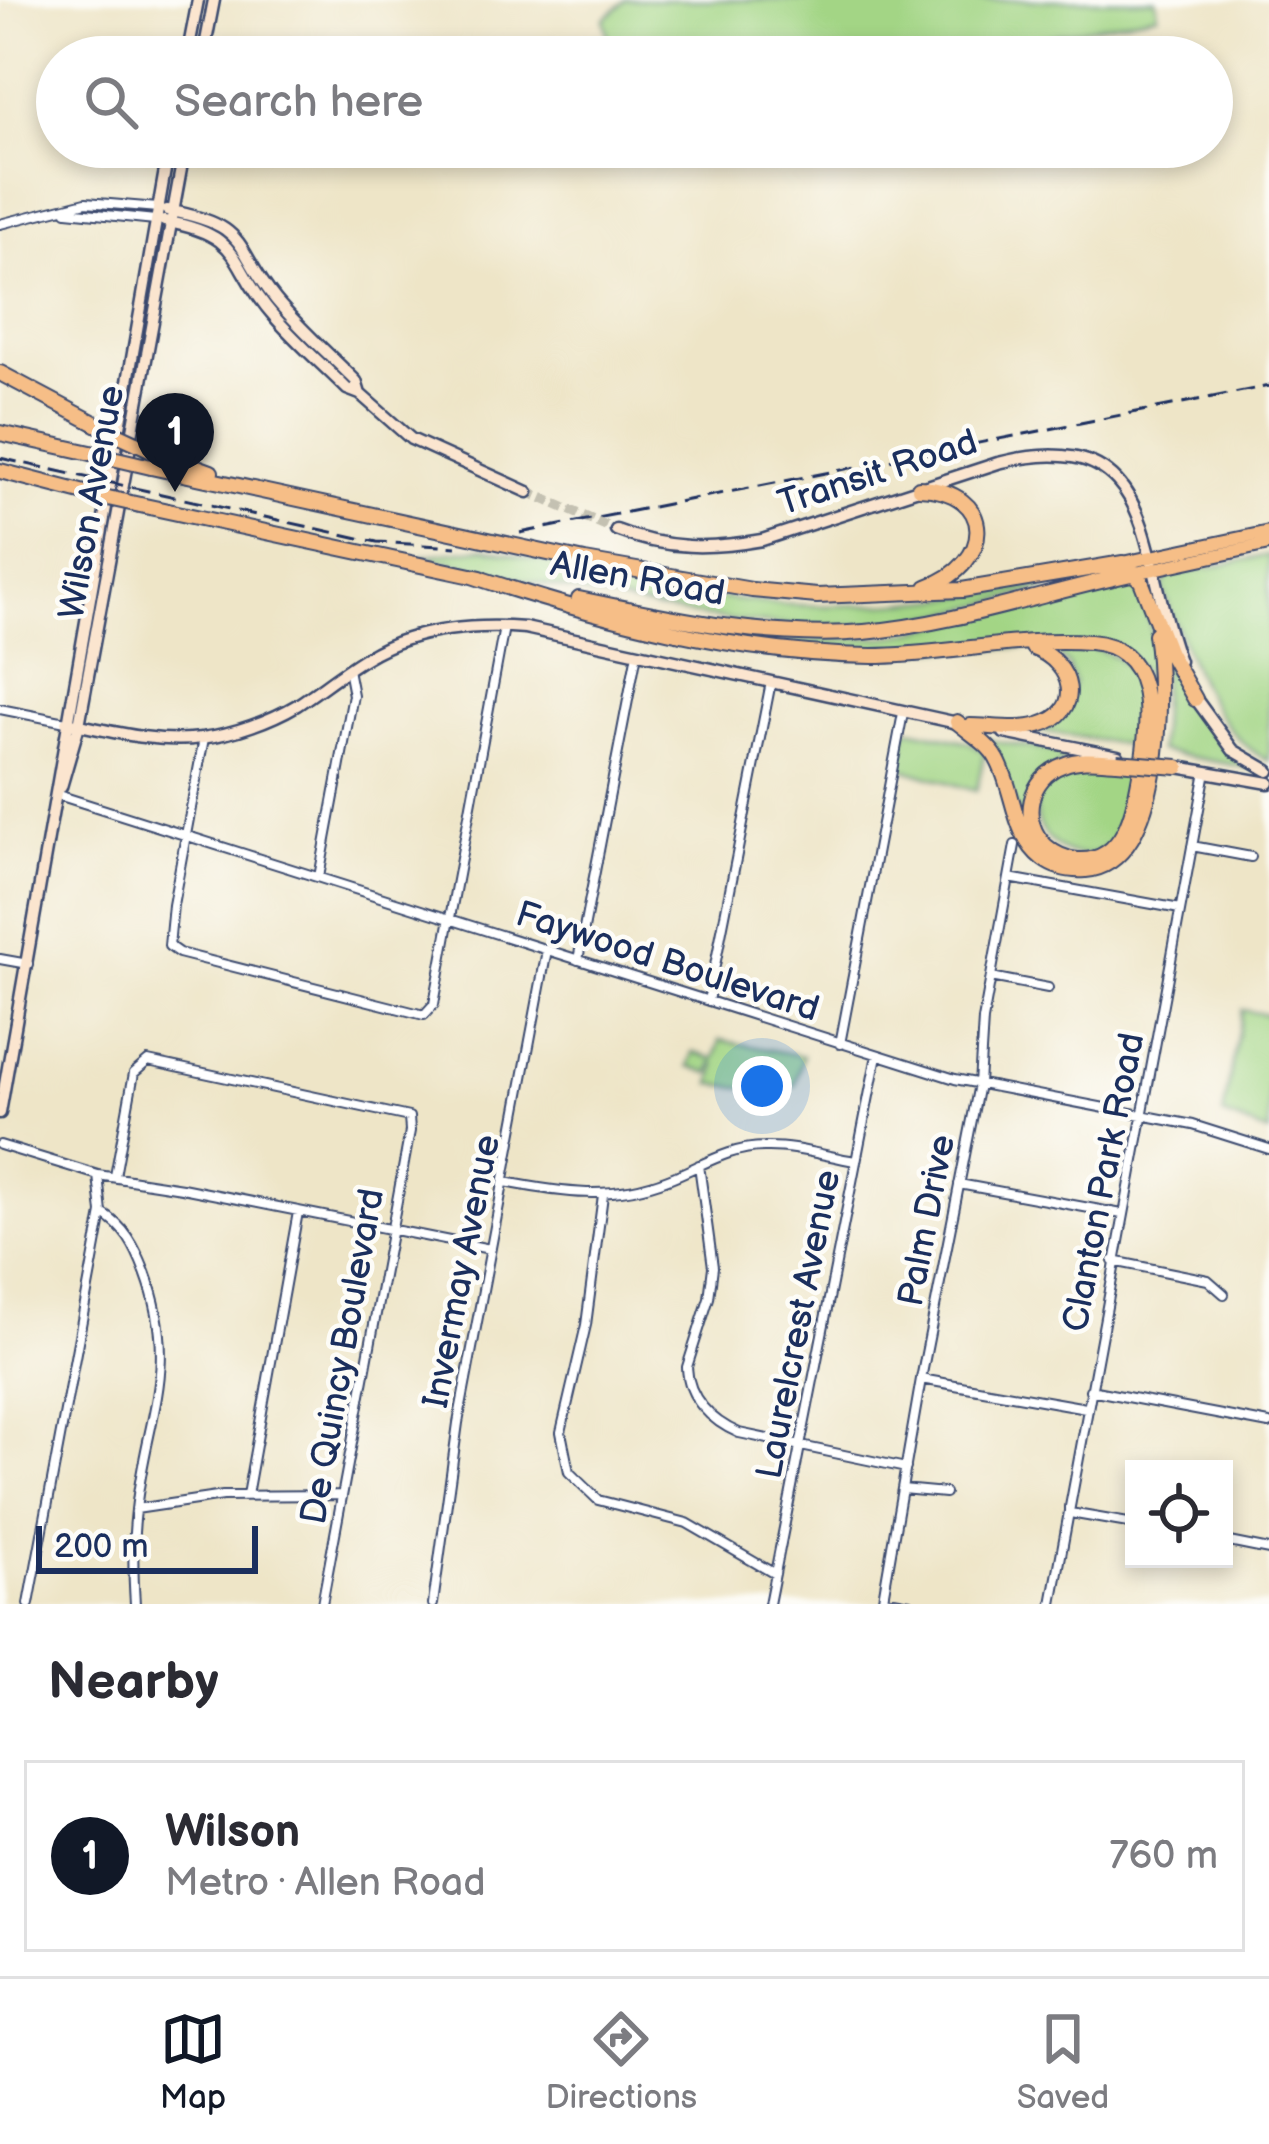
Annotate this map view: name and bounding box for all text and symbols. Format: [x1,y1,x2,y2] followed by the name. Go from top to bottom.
[36,36,1233,168] search box
[78,69,144,135] icon: search
[174,75,423,130] text: Search here
[51,382,134,623] street label: Wilson Avenue
[136,393,214,492] pin: 1
[773,421,983,526] street label: Transit Road
[547,543,728,616] street label: Allen Road
[510,893,824,1032] street label: Faywood Boulevard
[1054,1029,1155,1336] street label: Clanton Park Road
[732,1056,792,1116] your location
[415,1131,510,1412] street label: Invermay Avenue
[890,1131,965,1310] street label: Palm Drive
[748,1166,850,1483] street label: Laurelcrest Avenue
[293,1185,394,1528] street label: De Quincy Boulevard
[1125,1460,1233,1568] map controls
[1125,1460,1233,1568] button: locate
[36,1520,258,1573] scale bar
[54,1527,148,1567] text: 200 m
[48,1652,219,1713] text: Nearby
[165,1805,300,1860] text: Wilson
[82,1833,98,1880] text: 1
[1109,1833,1218,1880] text: 760 m
[165,1860,486,1907] text: Metro · Allen Road
[160,2006,226,2118] tab: Map
[545,2006,697,2118] tab: Directions
[1017,2006,1109,2118] tab: Saved

